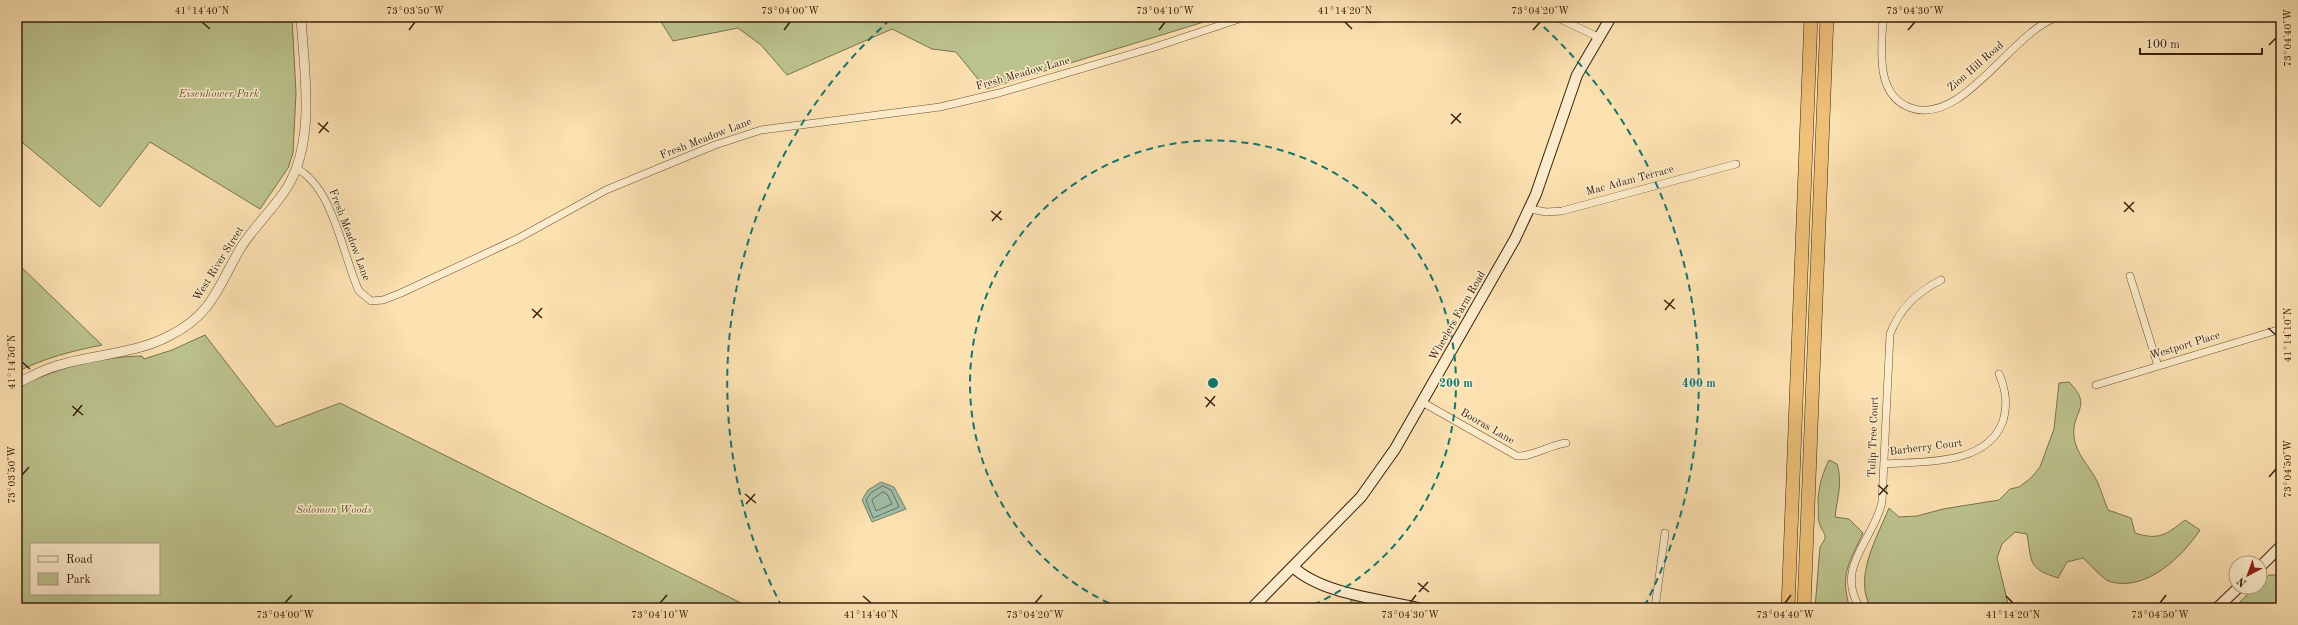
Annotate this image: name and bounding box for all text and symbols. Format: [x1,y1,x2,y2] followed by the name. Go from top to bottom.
[175,6,230,16] text: 41°14'40"N
[386,6,444,16] text: 73°03'50"W
[761,6,819,16] text: 73°04'00"W
[1136,6,1194,16] text: 73°04'10"W
[1318,6,1373,16] text: 41°14'20"N
[1511,6,1569,16] text: 73°04'20"W
[1886,6,1944,16] text: 73°04'30"W
[2283,9,2293,67] text: 73°04'40"W
[2140,30,2262,56] scale bar
[2146,39,2180,51] text: 100 m
[1946,40,2006,94] street label: Zion Hill Road
[975,55,1071,93] street label: Fresh Meadow Lane
[178,89,260,100] park label: Eisenhower Park
[659,116,753,162] street label: Fresh Meadow Lane
[1585,164,1675,198] street label: Mac Adam Terrace
[326,188,372,282] street label: Fresh Meadow Lane
[192,225,246,303] street label: West River Street
[1428,269,1488,363] street label: Wheelers Farm Road
[2283,307,2293,362] text: 41°14'10"N
[2149,330,2221,362] street label: Westport Place
[7,334,17,389] text: 41°14'50"N
[1206,376,1220,390] centre of rings
[1439,378,1473,390] text: 200 m
[1682,378,1716,390] text: 400 m
[1867,396,1881,478] street label: Tulip Tree Court
[1458,407,1516,447] street label: Booras Lane
[1889,438,1963,458] street label: Barberry Court
[2283,440,2293,498] text: 73°04'50"W
[7,446,17,504] text: 73°03'50"W
[296,505,372,516] park label: Solomon Woods
[30,543,160,595] legend
[66,554,93,566] text: Road
[2228,555,2268,595] north arrow
[66,574,91,586] text: Park
[2235,574,2249,588] text: N
[256,610,314,620] text: 73°04'00"W
[631,610,689,620] text: 73°04'10"W
[844,610,899,620] text: 41°14'40"N
[1006,610,1064,620] text: 73°04'20"W
[1381,610,1439,620] text: 73°04'30"W
[1756,610,1814,620] text: 73°04'40"W
[1986,610,2041,620] text: 41°14'20"N
[2131,610,2189,620] text: 73°04'50"W

